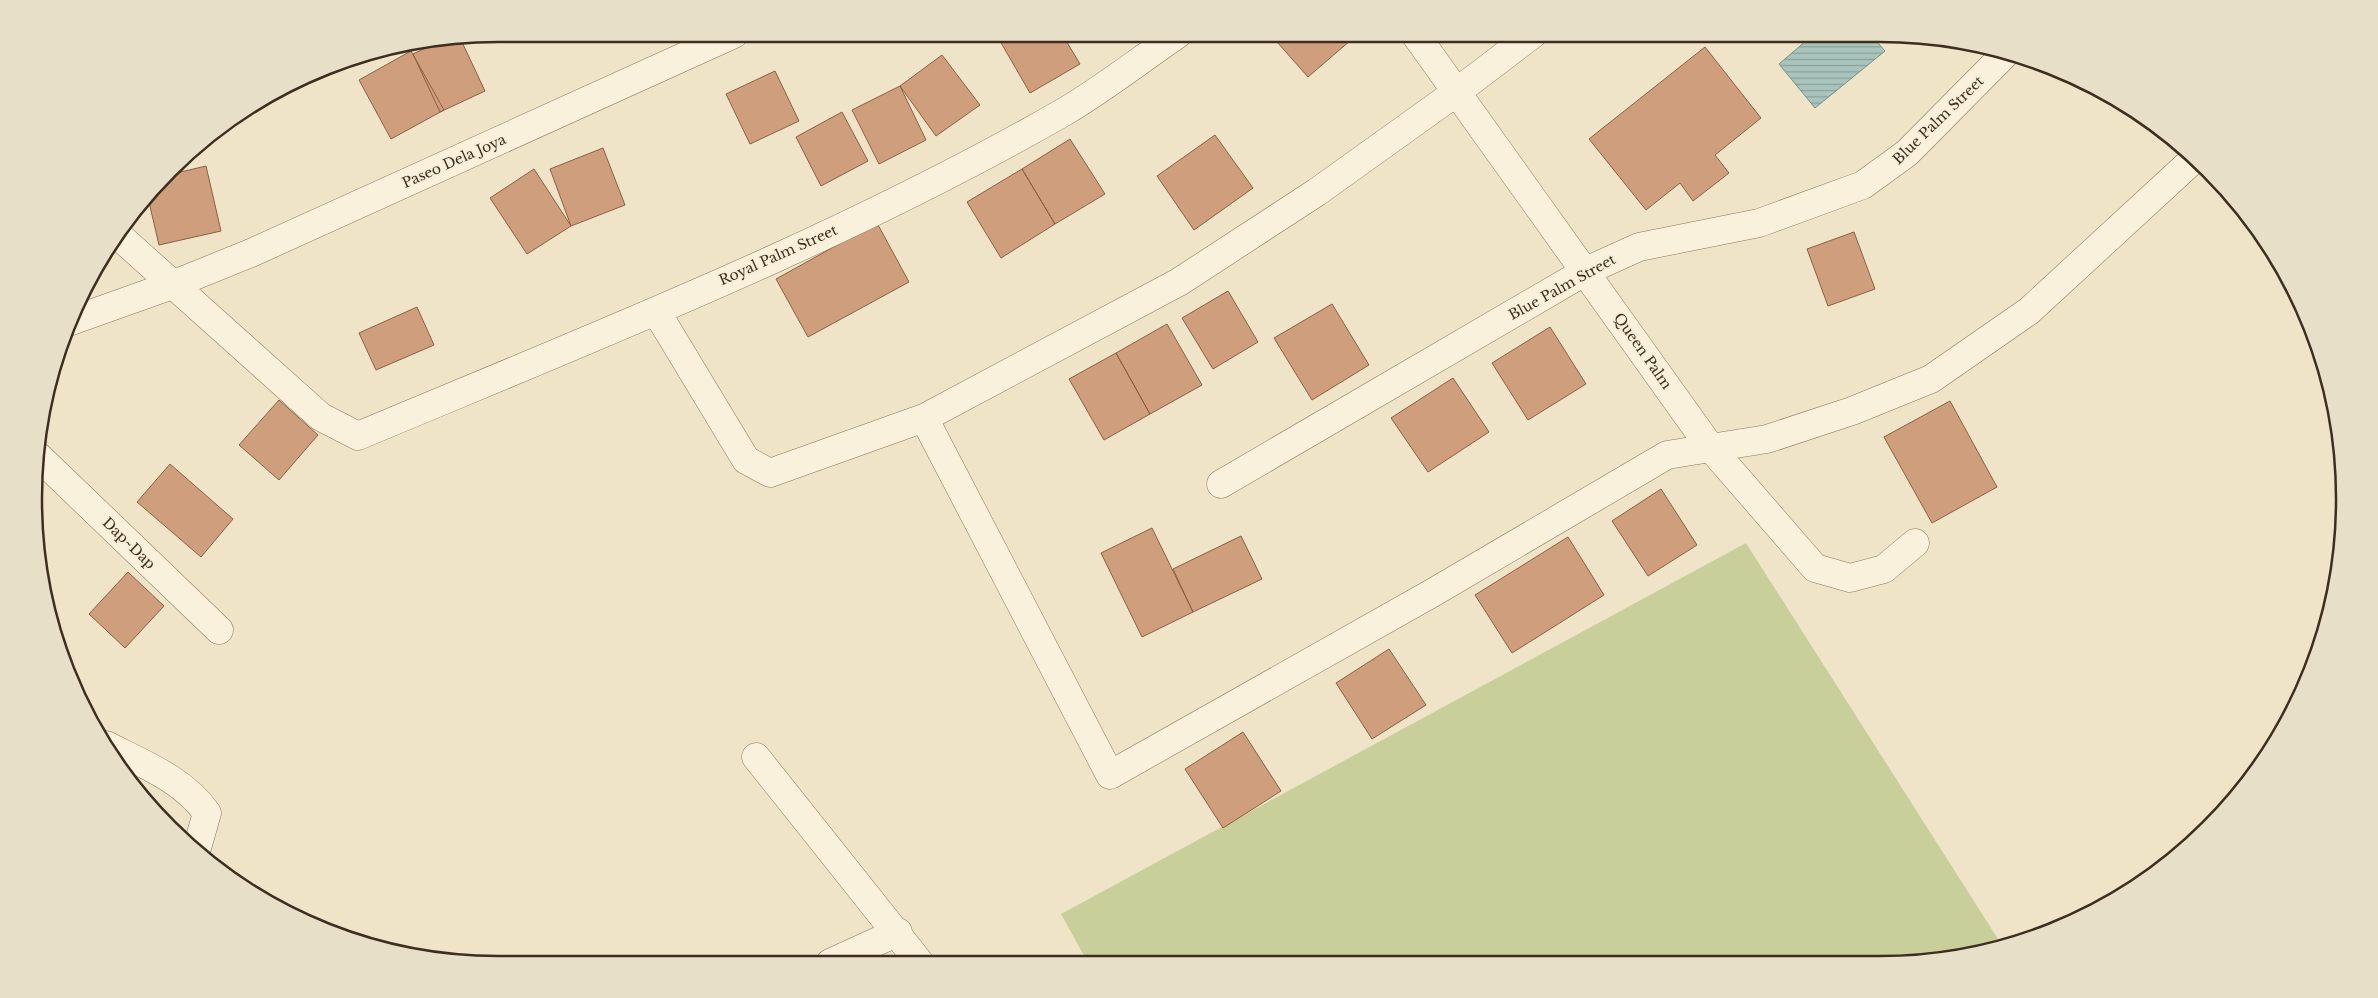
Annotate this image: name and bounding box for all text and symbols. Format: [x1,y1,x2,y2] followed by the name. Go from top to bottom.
[1889,71,1988,168] street label: Blue Palm Street
[399,130,509,192] street label: Paseo Dela Joya
[716,220,841,289] street label: Royal Palm Street
[1505,250,1619,324] street label: Blue Palm Street
[1610,309,1676,393] street label: Queen Palm
[99,513,159,573] street label: Dap~Dap

